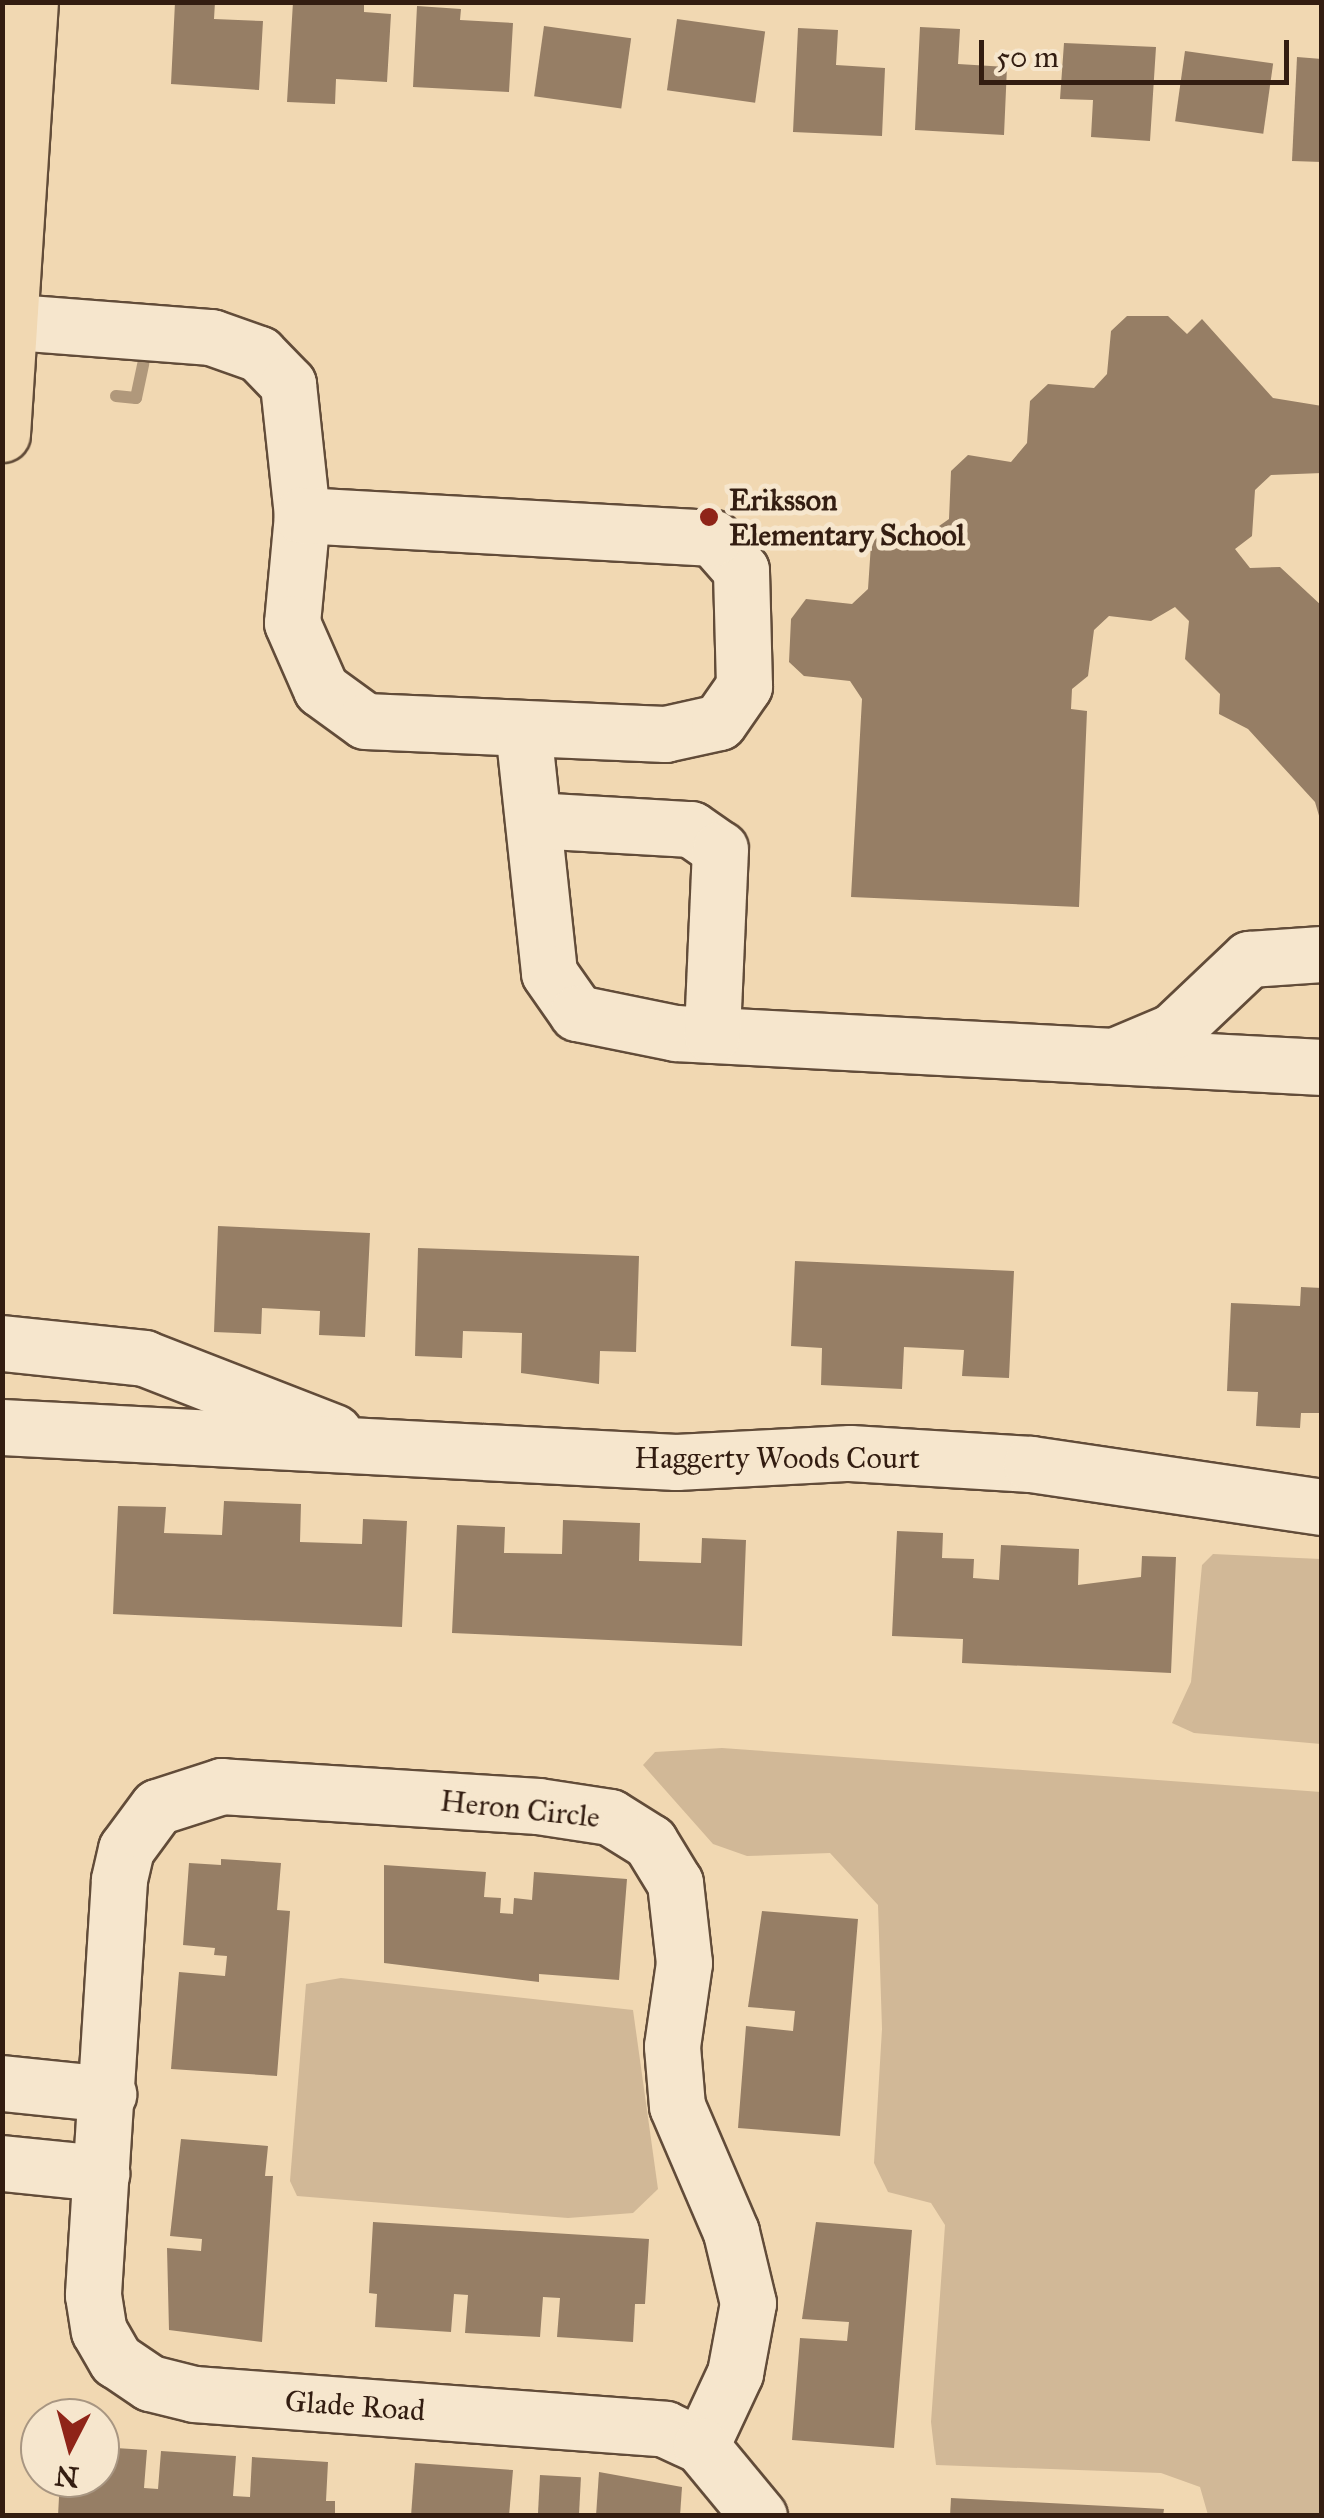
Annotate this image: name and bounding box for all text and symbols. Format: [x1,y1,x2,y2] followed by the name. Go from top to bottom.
[984,20,1294,82] scale bar
[996,39,1059,75] text: 50 m
[729,482,965,552] place label: Eriksson Elementary School
[698,506,720,528] marker: Eriksson Elementary School
[634,1440,920,1476] street label: Haggerty Woods Court
[438,1783,602,1835] street label: Heron Circle
[284,2383,426,2429] street label: Glade Road
[20,2398,120,2498] north arrow
[53,2458,81,2495] text: N

